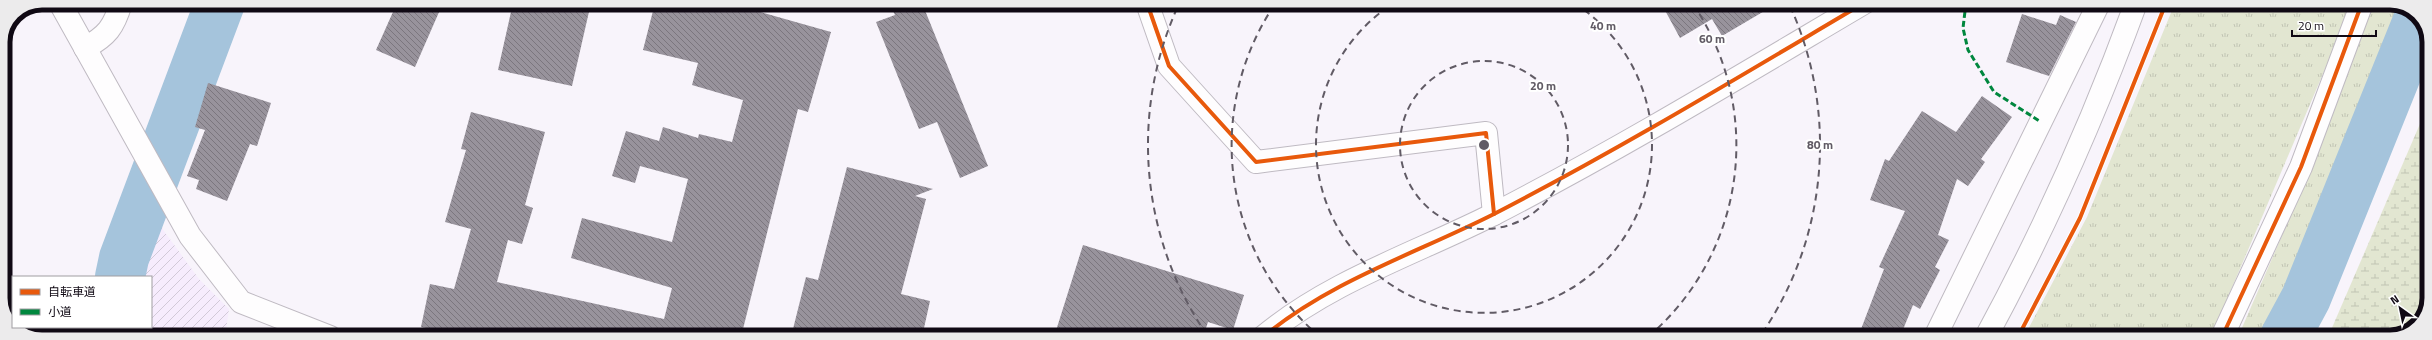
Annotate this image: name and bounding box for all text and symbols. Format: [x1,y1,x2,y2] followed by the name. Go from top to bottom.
[2292,12,2376,38] scale bar
[1590,16,1616,35] text: 40 m
[2298,16,2324,35] text: 20 m
[1699,29,1725,48] text: 60 m
[1530,76,1556,95] text: 20 m
[1807,135,1833,154] text: 80 m
[1477,138,1491,152] centre of rings
[12,276,152,328] legend
[48,282,96,301] text: 自転車道
[2380,288,2420,328] north arrow
[2387,291,2402,308] text: N
[48,302,72,321] text: 小道

